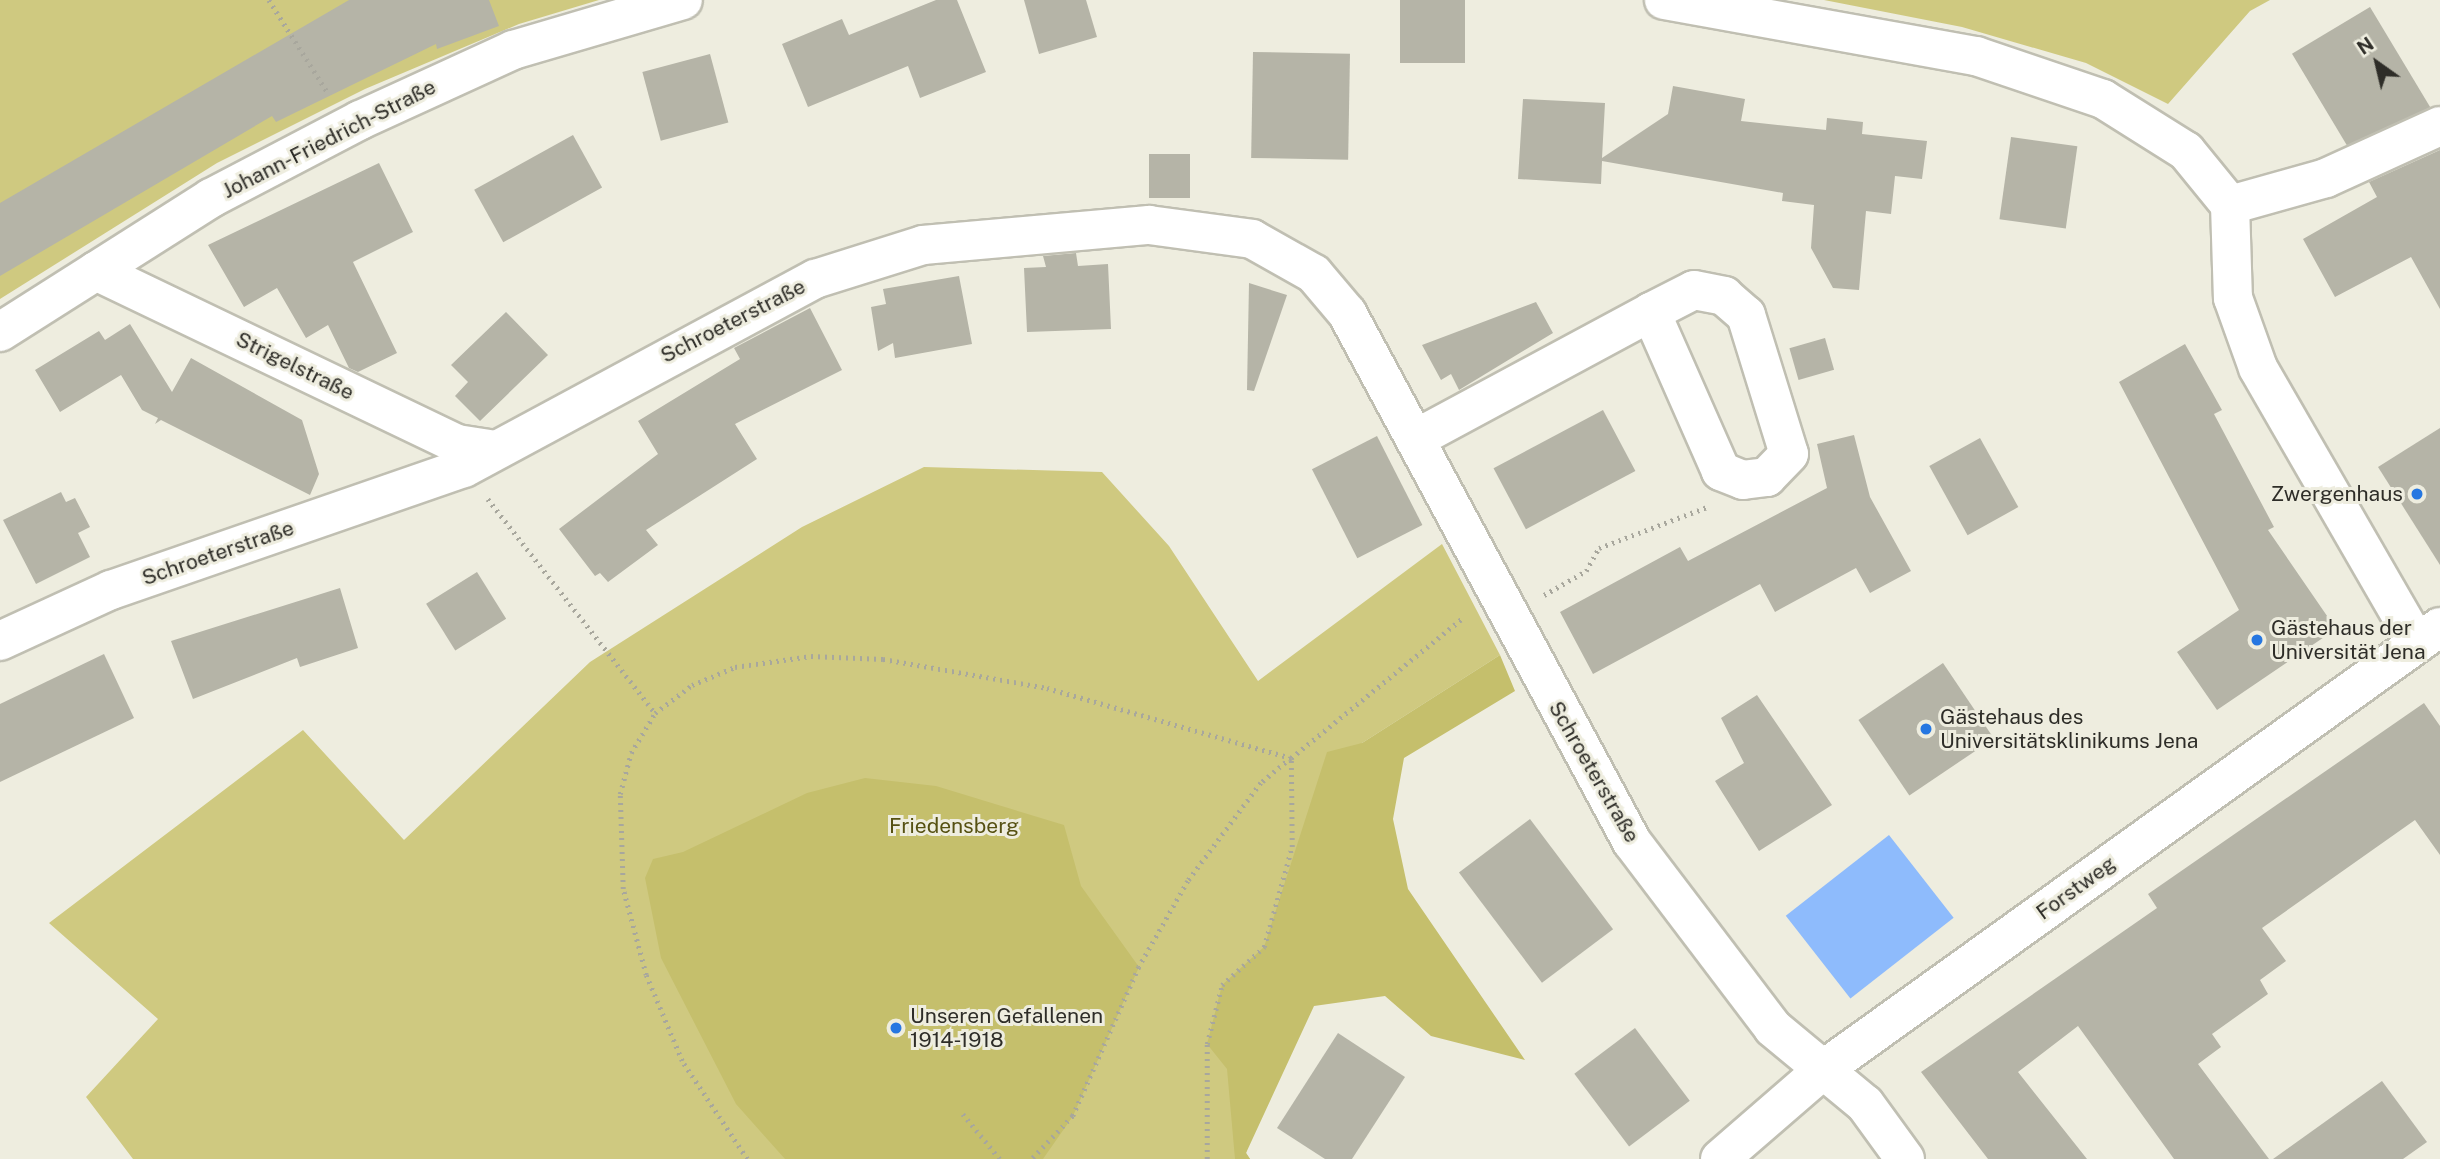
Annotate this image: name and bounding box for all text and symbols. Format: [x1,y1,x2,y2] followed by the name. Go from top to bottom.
[2342,28,2412,98] north arrow
[2353,32,2378,59] text: N
[218,74,440,204] street label: Johann-Friedrich-Straße
[656,274,810,368] street label: Schroeterstraße
[232,327,358,405] street label: Strigelstraße
[2271,481,2403,507] place label: Zwergenhaus
[2409,486,2425,502] marker: Zwergenhaus
[139,515,297,591] street label: Schroeterstraße
[2271,615,2426,665] place label: Gästehaus der Universität Jena
[2249,632,2265,648] marker: Gästehaus der Universität Jena
[1543,697,1645,847] street label: Schroeterstraße
[1940,704,2199,754] place label: Gästehaus des Universitätsklinikums Jena
[1918,721,1934,737] marker: Gästehaus des Universitätsklinikums Jena
[889,813,1019,839] park label: Friedensberg
[2031,851,2121,925] street label: Forstweg
[910,1003,1103,1053] place label: Unseren Gefallenen 1914-1918
[888,1020,904,1036] marker: Unseren Gefallenen 1914-1918

